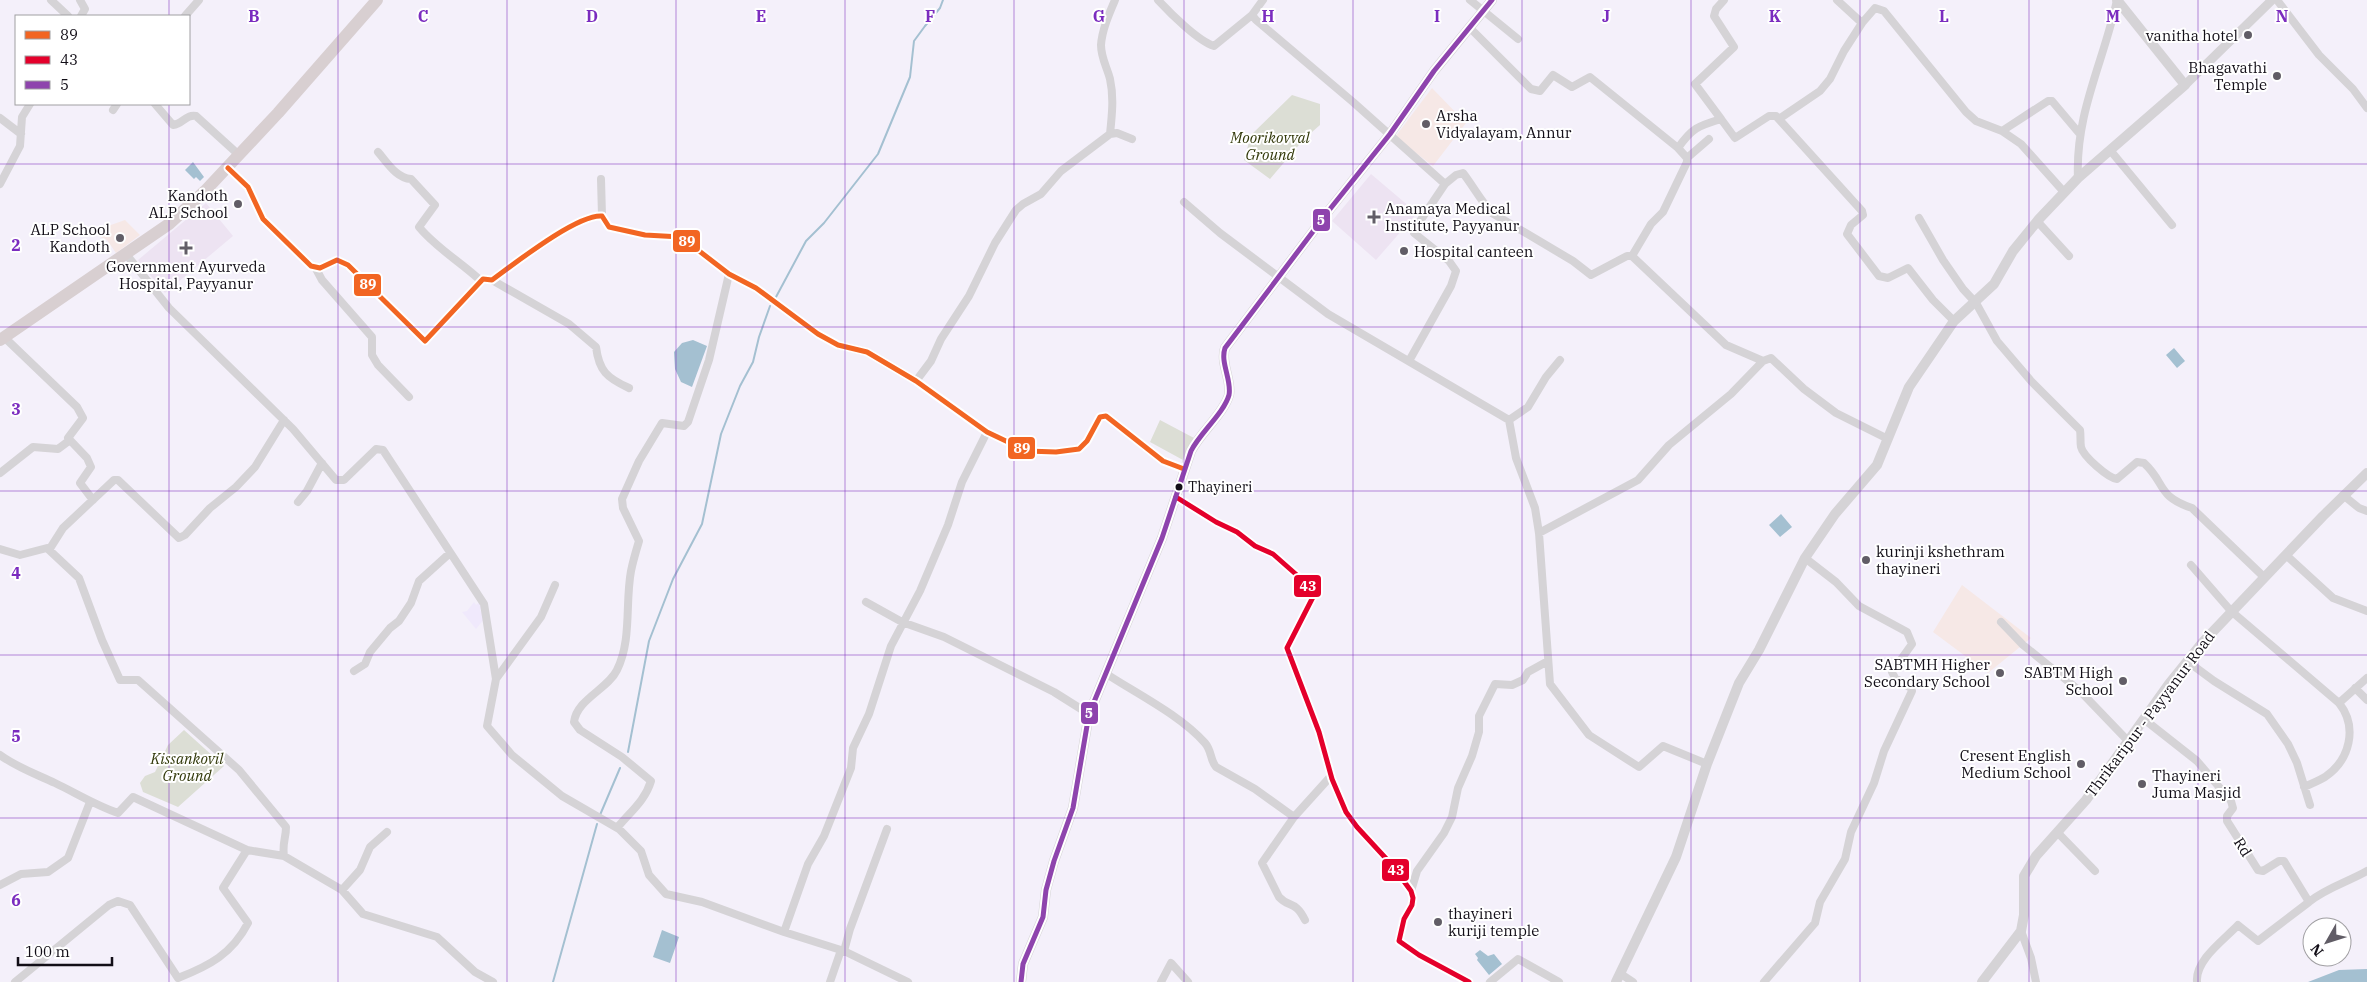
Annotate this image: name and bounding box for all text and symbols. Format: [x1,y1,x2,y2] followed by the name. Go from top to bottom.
[248,6,260,26] text: B
[418,6,428,26] text: C
[586,6,598,26] text: D
[756,6,766,26] text: E
[925,6,935,26] text: F
[1093,6,1105,26] text: G
[1262,6,1275,26] text: H
[1434,6,1440,26] text: I
[1602,6,1610,26] text: J
[1769,6,1782,26] text: K
[1939,6,1949,26] text: L
[2106,6,2120,26] text: M
[2276,6,2288,26] text: N
[15,15,190,105] legend
[60,25,78,44] text: 89
[2146,26,2238,45] place label: vanitha hotel
[2242,29,2254,41] marker: vanitha hotel
[60,50,78,69] text: 43
[2188,58,2267,94] place label: Bhagavathi Temple
[2271,70,2283,82] marker: Bhagavathi Temple
[60,75,69,94] text: 5
[1436,106,1572,142] place label: Arsha Vidyalayam, Annur
[1420,118,1432,130] marker: Arsha Vidyalayam, Annur
[1229,128,1311,164] park label: Moorikovval Ground
[148,186,228,222] place label: Kandoth ALP School
[232,198,244,210] marker: Kandoth ALP School
[1385,199,1520,235] place label: Anamaya Medical Institute, Payyanur
[1312,208,1331,232] line badge: 5
[1367,210,1381,224] marker: Anamaya Medical Institute, Payyanur
[1317,211,1325,229] text: 5
[30,220,110,256] place label: ALP School Kandoth
[672,229,701,253] line badge: 89
[114,232,126,244] marker: ALP School Kandoth
[679,232,695,250] text: 89
[11,235,21,255] text: 2
[179,241,193,255] marker: Government Ayurveda Hospital, Payyanur
[1414,242,1534,261] place label: Hospital canteen
[1398,245,1410,257] marker: Hospital canteen
[106,257,266,293] place label: Government Ayurveda Hospital, Payyanur
[353,273,382,297] line badge: 89
[360,275,376,293] text: 89
[11,399,21,419] text: 3
[1007,436,1036,460] line badge: 89
[1014,439,1030,457] text: 89
[1188,478,1252,496] place label: Thayineri
[1174,482,1184,492] marker: Thayineri
[1876,542,2005,578] place label: kurinji kshethram thayineri
[1860,554,1872,566] marker: kurinji kshethram thayineri
[11,563,21,583] text: 4
[1293,574,1322,598] line badge: 43
[1300,577,1316,595] text: 43
[2081,627,2219,801] street label: Thrikaripur - Payyanur Road
[1864,655,1990,691] place label: SABTMH Higher Secondary School
[2024,663,2113,699] place label: SABTM High School
[1994,667,2006,679] marker: SABTMH Higher Secondary School
[2117,675,2129,687] marker: SABTM High School
[1080,701,1099,725] line badge: 5
[1085,704,1093,722] text: 5
[11,726,21,746] text: 5
[1960,746,2071,782] place label: Cresent English Medium School
[149,749,224,785] park label: Kissankovil Ground
[2075,758,2087,770] marker: Cresent English Medium School
[2152,766,2241,802] place label: Thayineri Juma Masjid
[2136,778,2148,790] marker: Thayineri Juma Masjid
[2230,834,2256,860] street label: Rd
[1381,858,1410,882] line badge: 43
[1388,861,1404,879] text: 43
[11,890,21,910] text: 6
[1448,904,1539,940] place label: thayineri kuriji temple
[1432,916,1444,928] marker: thayineri kuriji temple
[2302,917,2352,967] north arrow
[18,934,111,966] scale bar
[2306,940,2327,960] text: N
[25,942,70,961] text: 100 m

